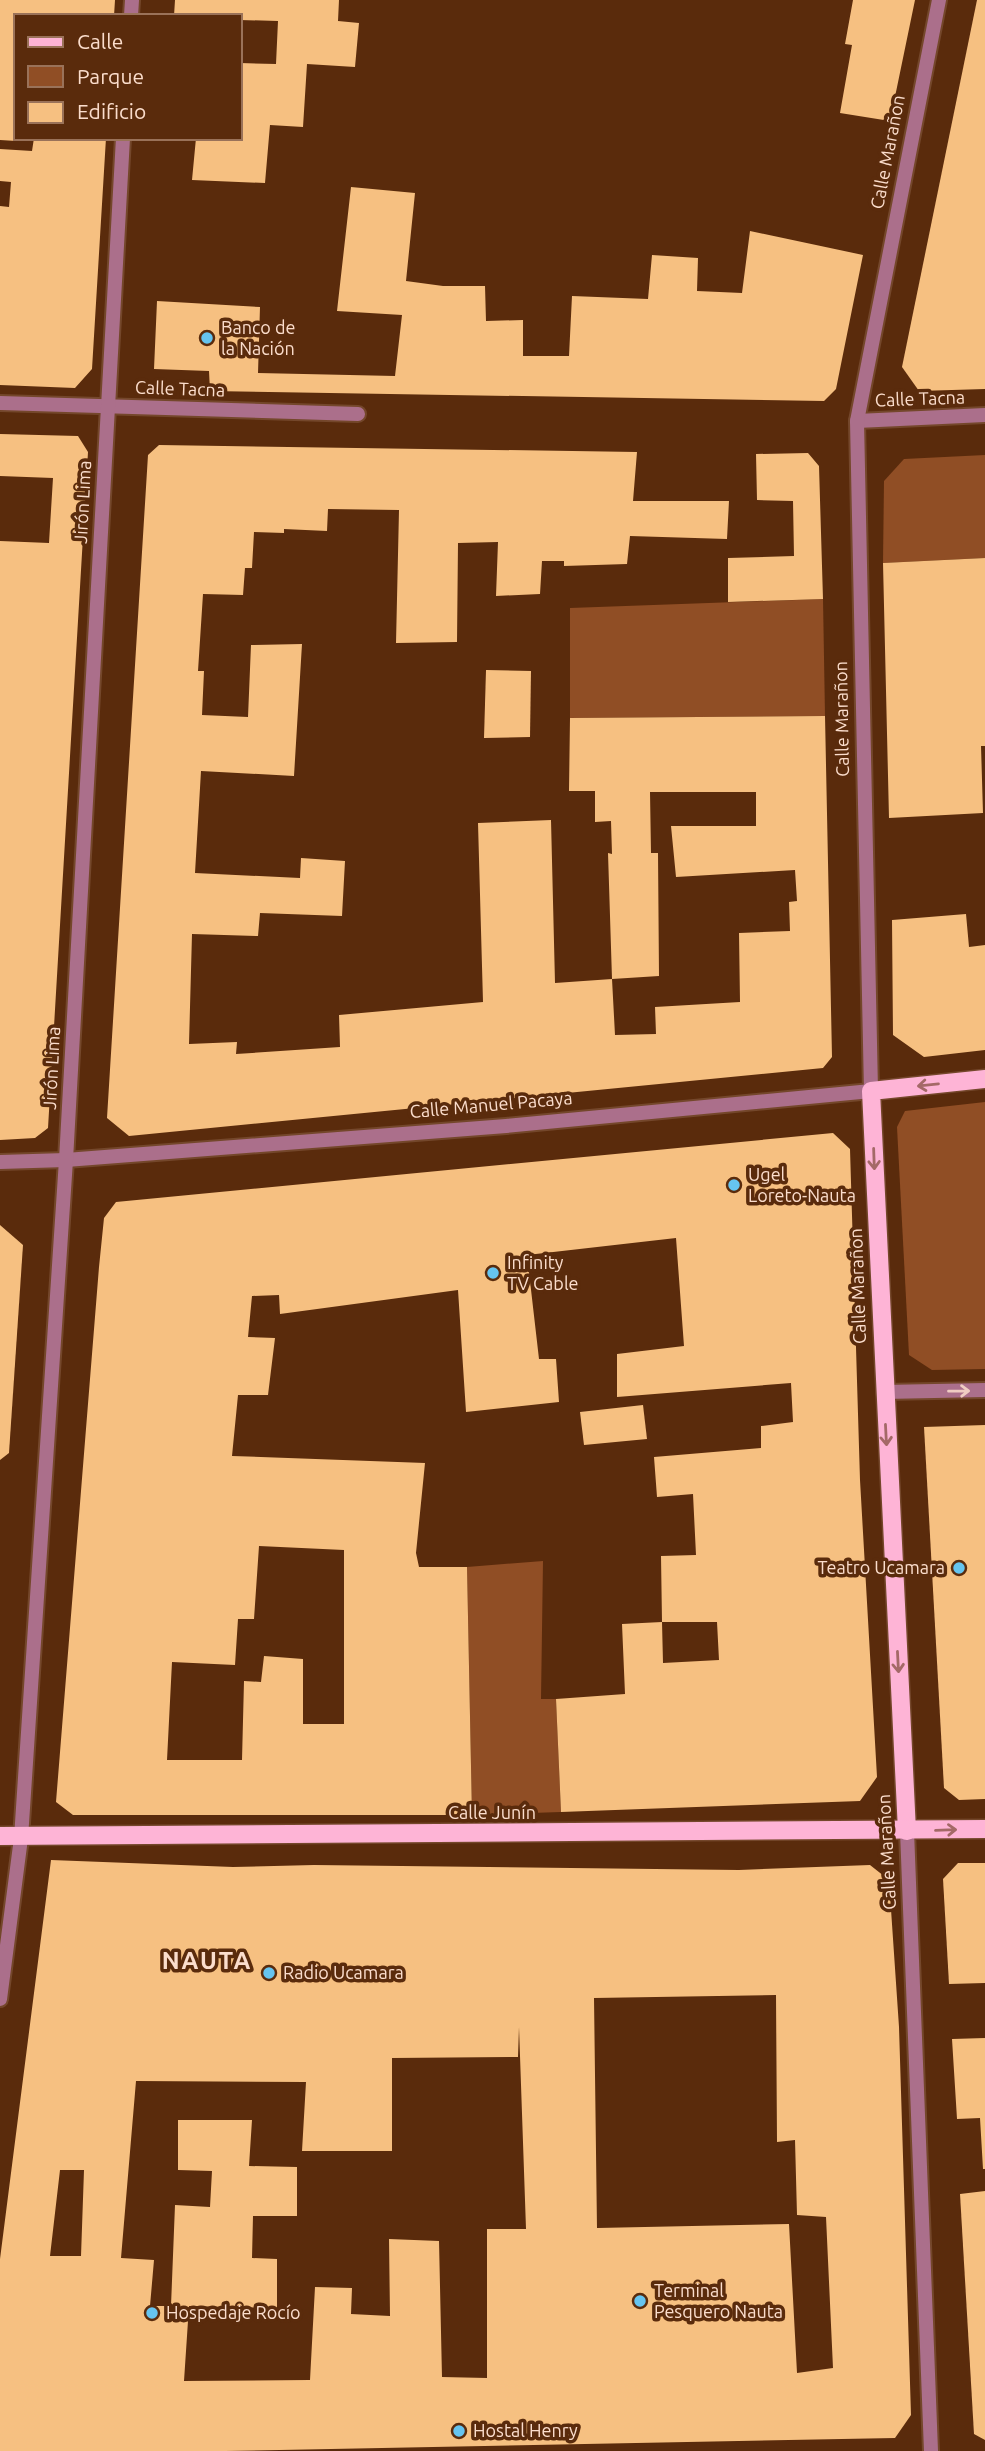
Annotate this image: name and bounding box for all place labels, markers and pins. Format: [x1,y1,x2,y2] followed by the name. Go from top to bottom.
[221,317,295,358] place label: Banco de la Nación
[199,330,215,346] marker: Banco de la Nación
[748,1164,856,1205] place label: Ugel Loreto-Nauta
[726,1177,742,1193] marker: Ugel Loreto-Nauta
[507,1252,579,1293] place label: Infinity TV Cable
[485,1265,501,1281] marker: Infinity TV Cable
[817,1557,945,1577] place label: Teatro Ucamara
[951,1560,967,1576] marker: Teatro Ucamara
[283,1962,404,1982] place label: Radio Ucamara
[261,1965,277,1981] marker: Radio Ucamara
[654,2280,783,2321] place label: Terminal Pesquero Nauta
[632,2293,648,2309] marker: Terminal Pesquero Nauta
[166,2302,301,2322] place label: Hospedaje Rocío
[144,2305,160,2321] marker: Hospedaje Rocío
[473,2420,578,2440] place label: Hostal Henry
[451,2423,467,2439] marker: Hostal Henry

